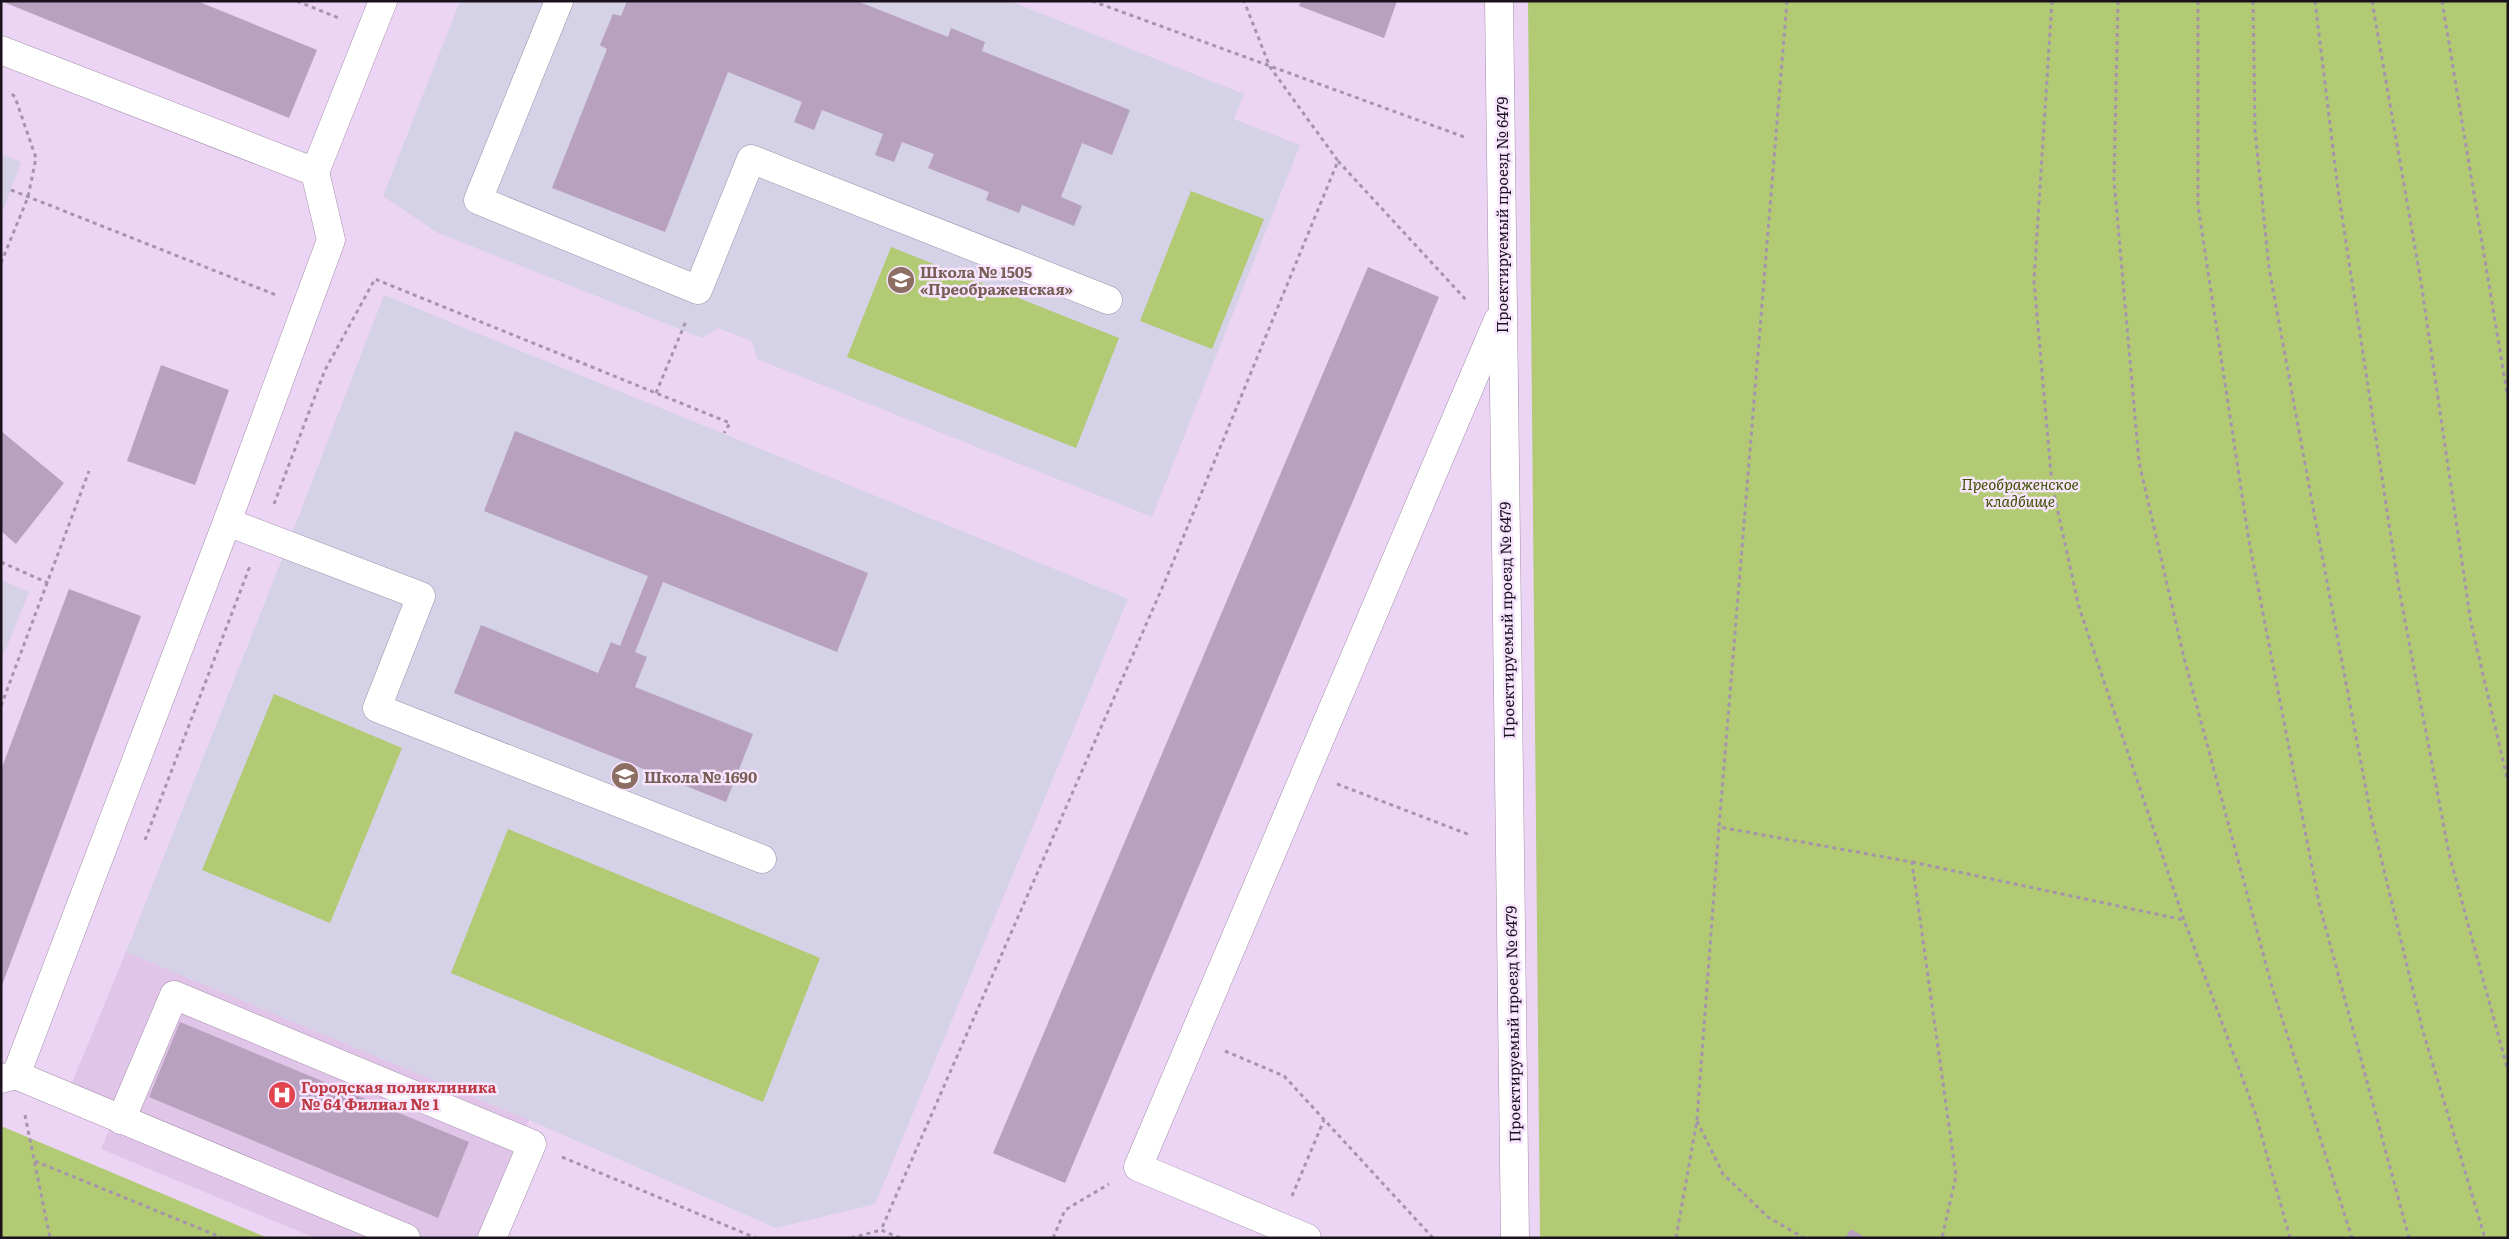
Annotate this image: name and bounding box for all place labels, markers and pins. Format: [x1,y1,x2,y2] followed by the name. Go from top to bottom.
[920,260,1073,300] place label: Школа № 1505 «Преображенская»
[886,265,916,295] school or university icon: Школа № 1505 «Преображенская»
[610,761,640,791] school or university icon: Школа № 1690
[644,765,757,788] place label: Школа № 1690
[301,1075,497,1115] place label: Городская поликлиника № 64 Филиал № 1
[267,1080,297,1110] hospital icon: Городская поликлиника № 64 Филиал № 1

